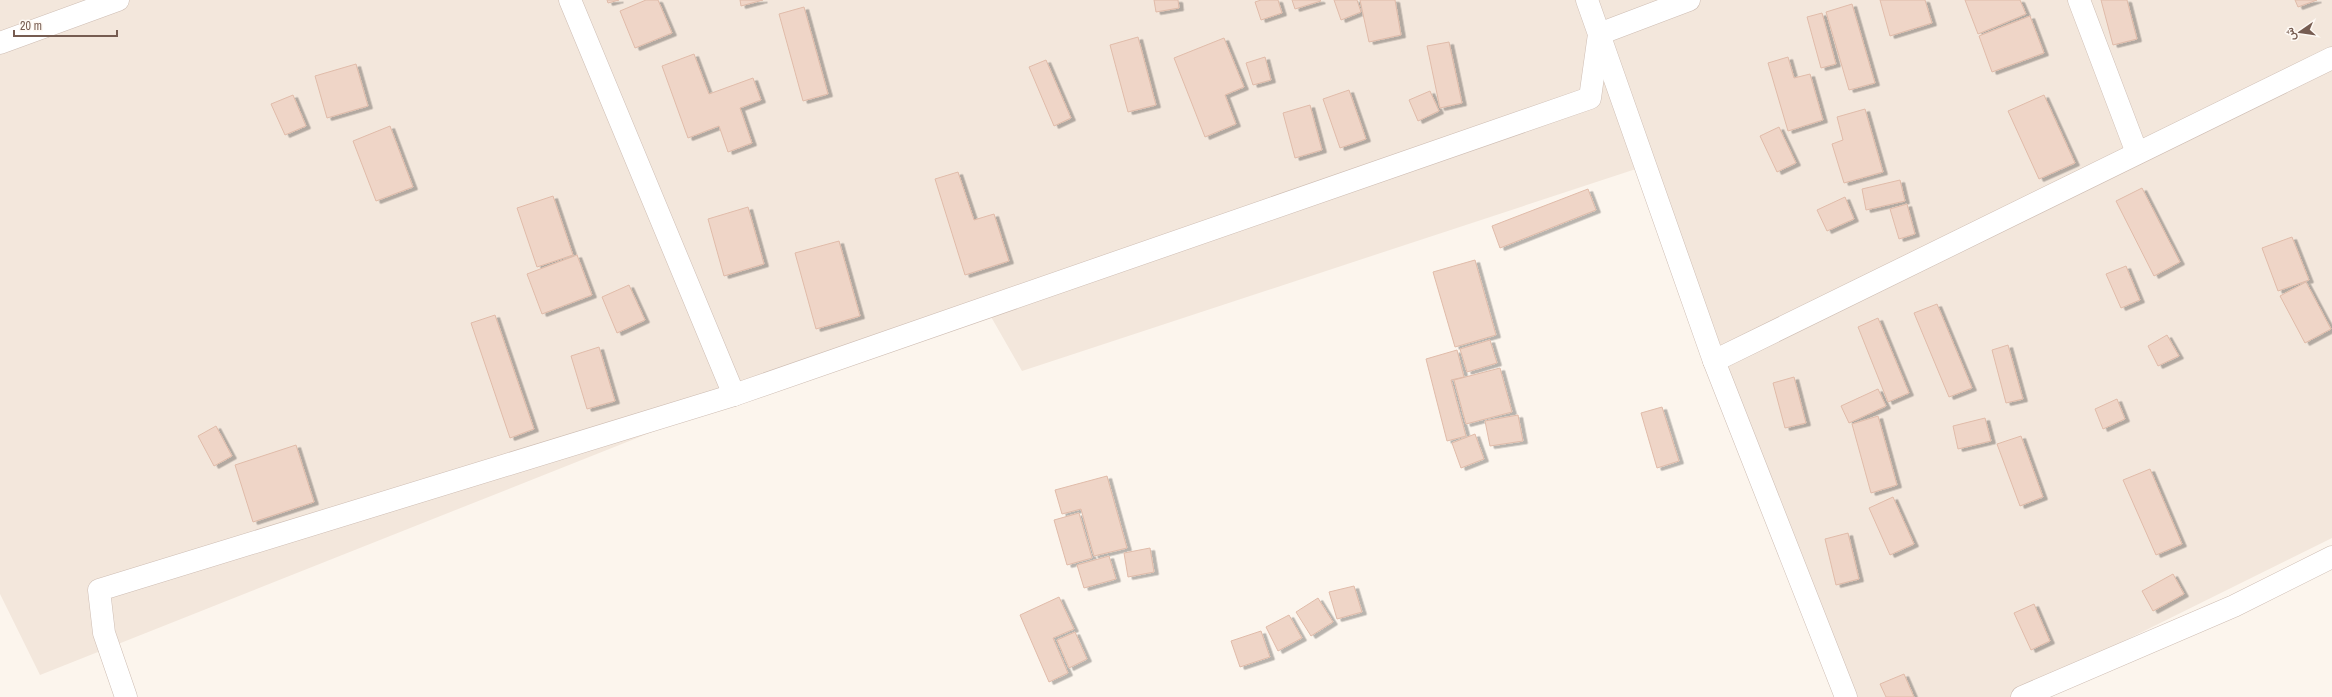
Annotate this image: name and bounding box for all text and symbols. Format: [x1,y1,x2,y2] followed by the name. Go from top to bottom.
[14,12,117,38] scale bar
[2280,12,2320,52] north arrow
[20,18,42,34] text: 20 m
[2282,26,2299,42] text: ش

